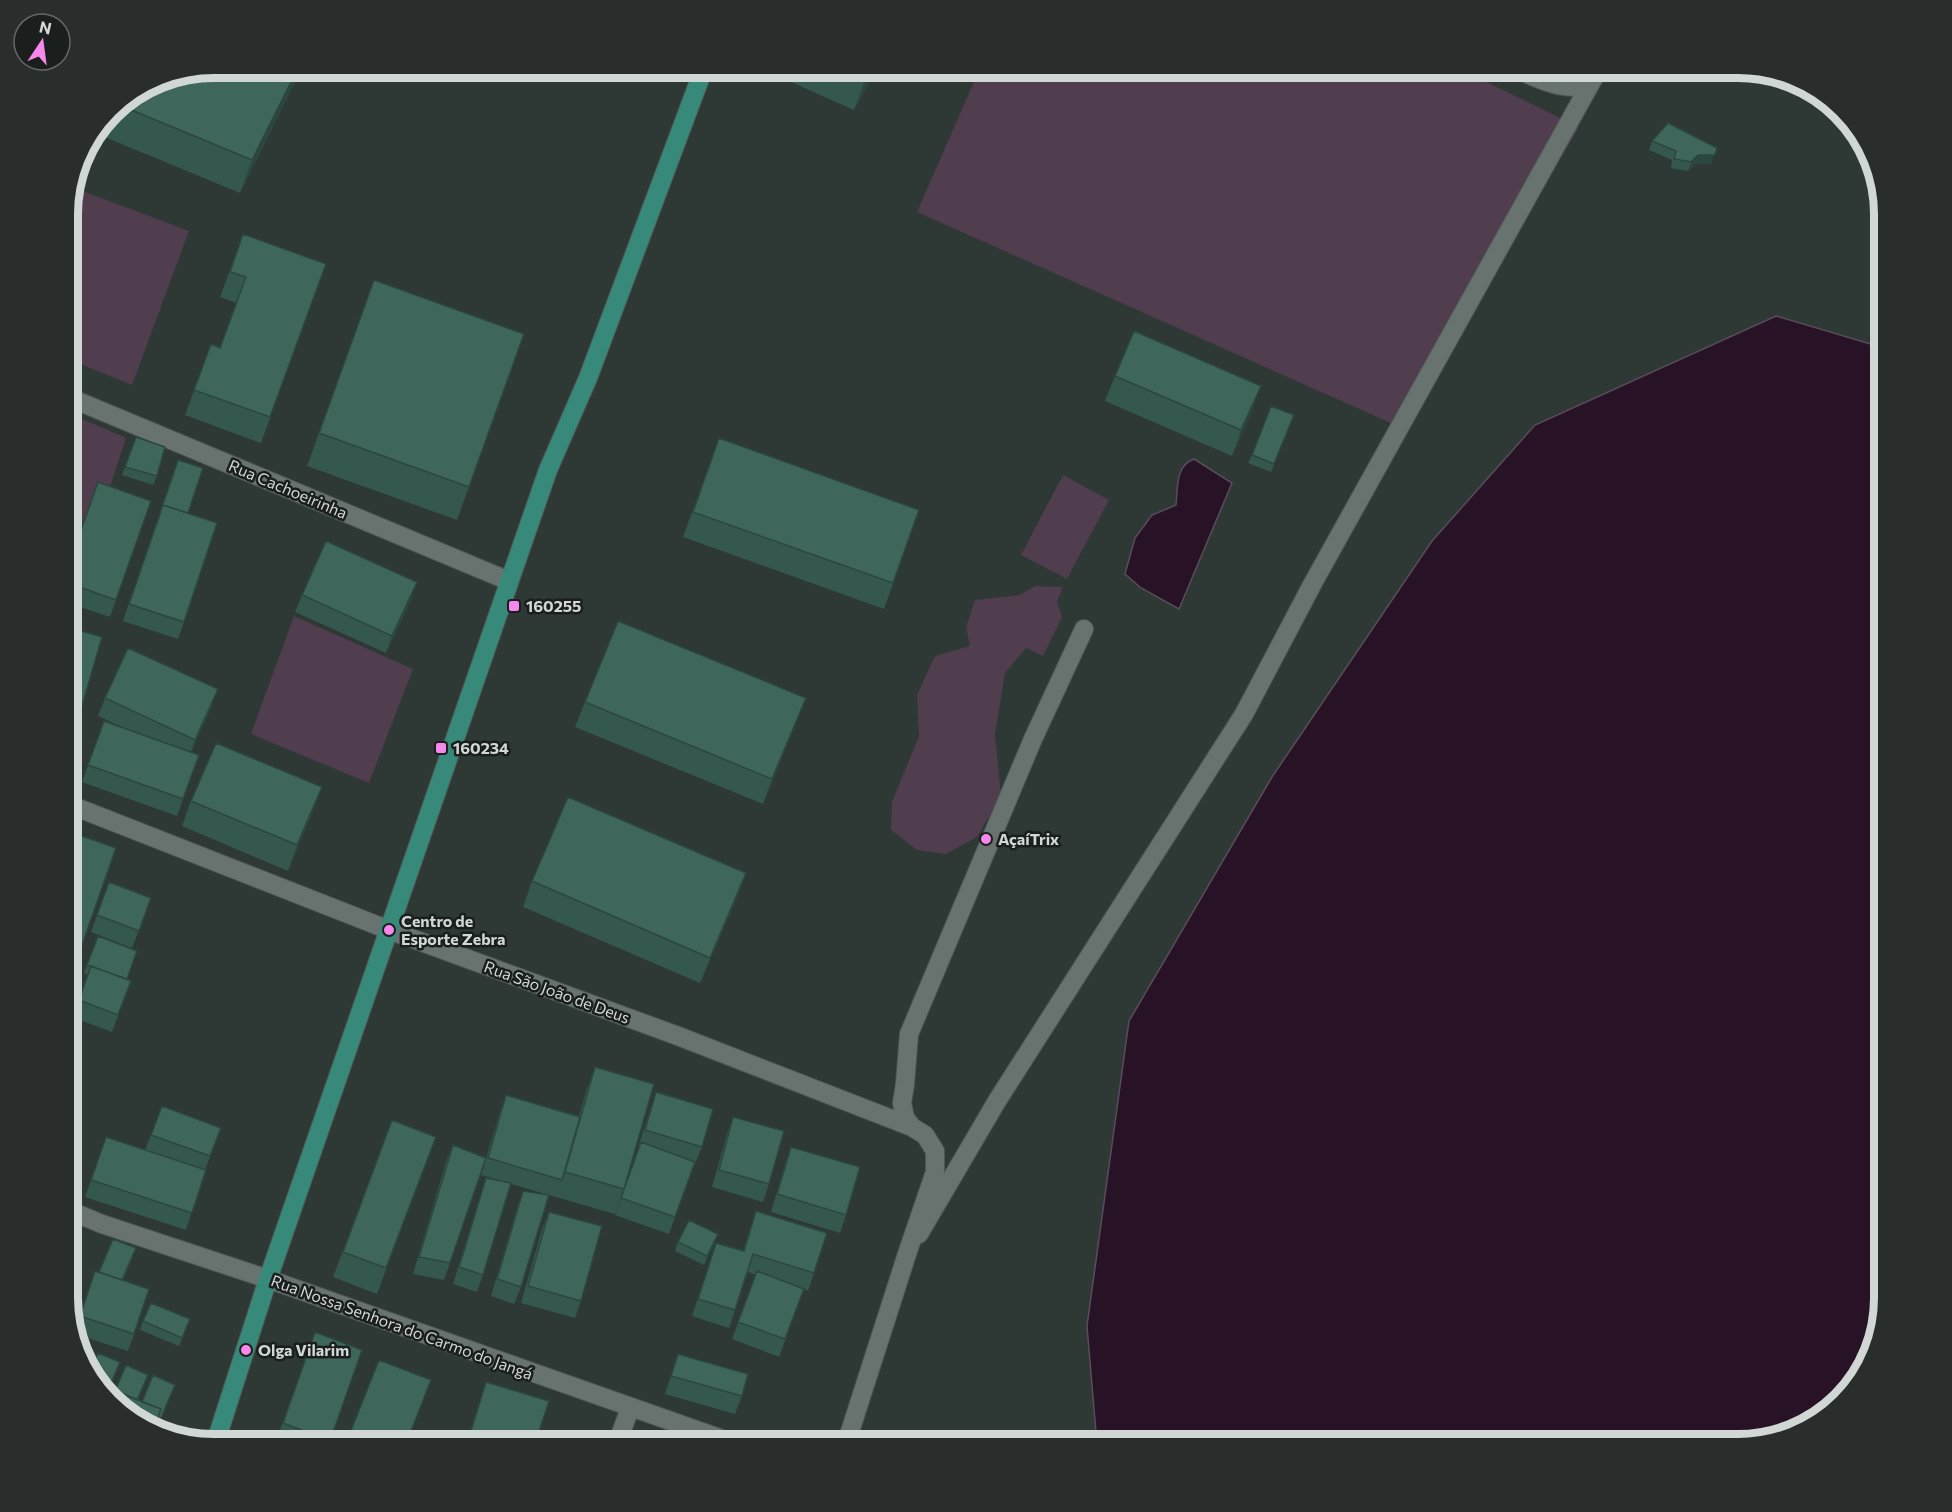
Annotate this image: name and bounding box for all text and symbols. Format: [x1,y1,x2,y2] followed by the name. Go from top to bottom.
[12,12,72,72] north arrow
[38,16,53,38] text: N
[226,455,350,522] street label: Rua Cachoeirinha
[526,596,581,615] place label: 160255
[507,599,521,613] marker: 160255
[453,738,509,757] place label: 160234
[434,741,448,755] marker: 160234
[998,829,1059,848] place label: AçaíTrix
[979,832,993,846] marker: AçaíTrix
[401,911,505,948] place label: Centro de Esporte Zebra
[382,923,396,937] marker: Centro de Esporte Zebra
[482,956,633,1027] street label: Rua São João de Deus
[269,1270,536,1383] street label: Rua Nossa Senhora do Carmo do Jangá
[258,1340,349,1359] place label: Olga Vilarim
[239,1343,253,1357] marker: Olga Vilarim

